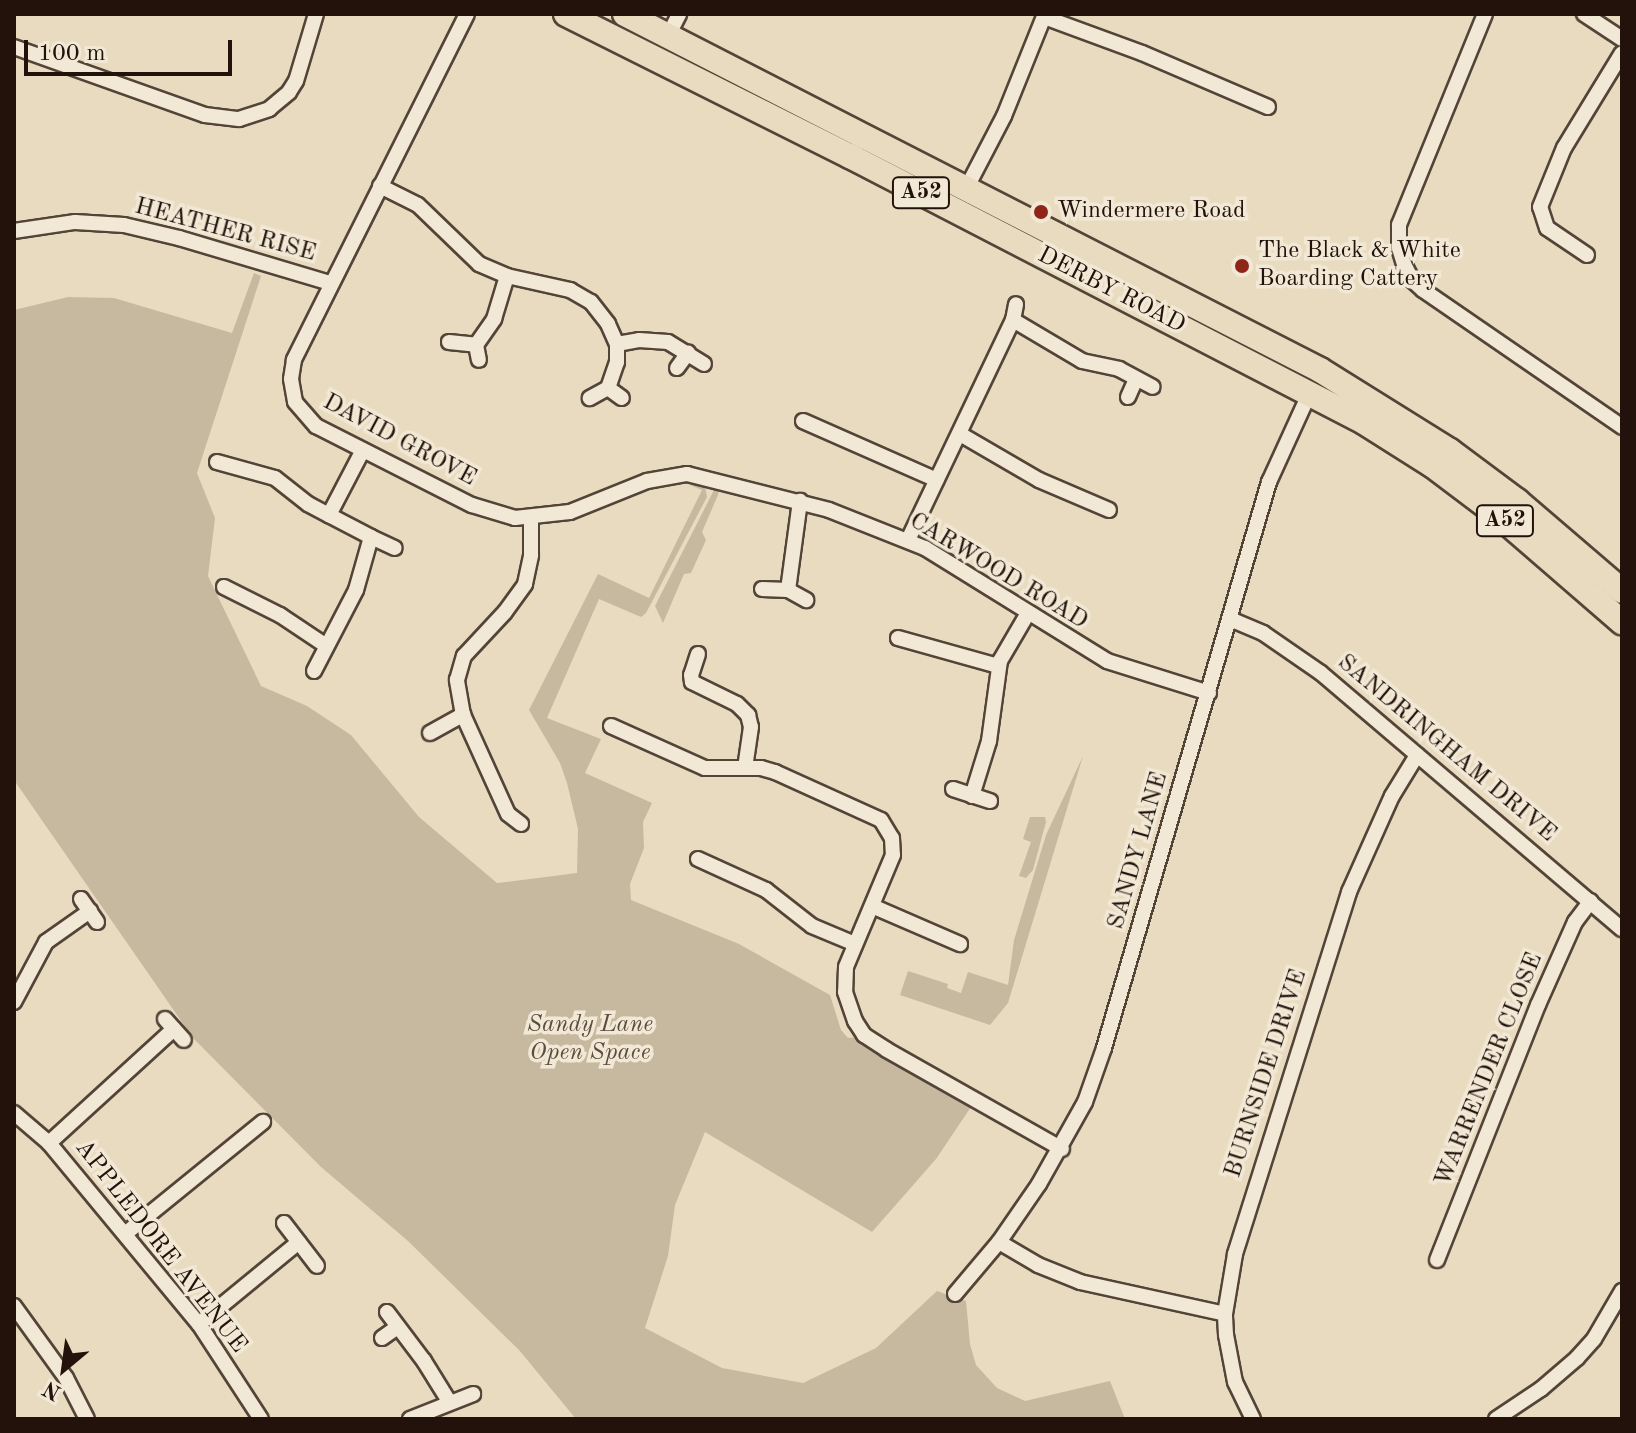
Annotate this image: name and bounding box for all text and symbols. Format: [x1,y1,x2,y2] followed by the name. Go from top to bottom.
[28,24,236,74] scale bar
[38,42,106,66] text: 100 m
[891,175,951,211] road number: A52
[131,193,319,269] street label: HEATHER RISE
[1057,198,1246,226] place label: Windermere Road
[1032,203,1050,221] marker: Windermere Road
[1258,238,1461,294] place label: The Black & White Boarding Cattery
[1032,241,1190,341] street label: DERBY ROAD
[1233,257,1251,275] marker: The Black & White Boarding Cattery
[317,389,481,493] street label: DAVID GROVE
[1475,503,1535,539] road number: A52
[904,507,1092,637] street label: CARWOOD ROAD
[1331,649,1561,849] street label: SANDRINGHAM DRIVE
[1103,769,1175,933] street label: SANDY LANE
[1430,949,1550,1191] street label: WARRENDER CLOSE
[1220,966,1314,1182] street label: BURNSIDE DRIVE
[527,1012,653,1068] park label: Sandy Lane Open Space
[68,1135,252,1359] street label: APPLEDORE AVENUE
[24,1329,104,1409] north arrow
[40,1376,65,1404] text: N

